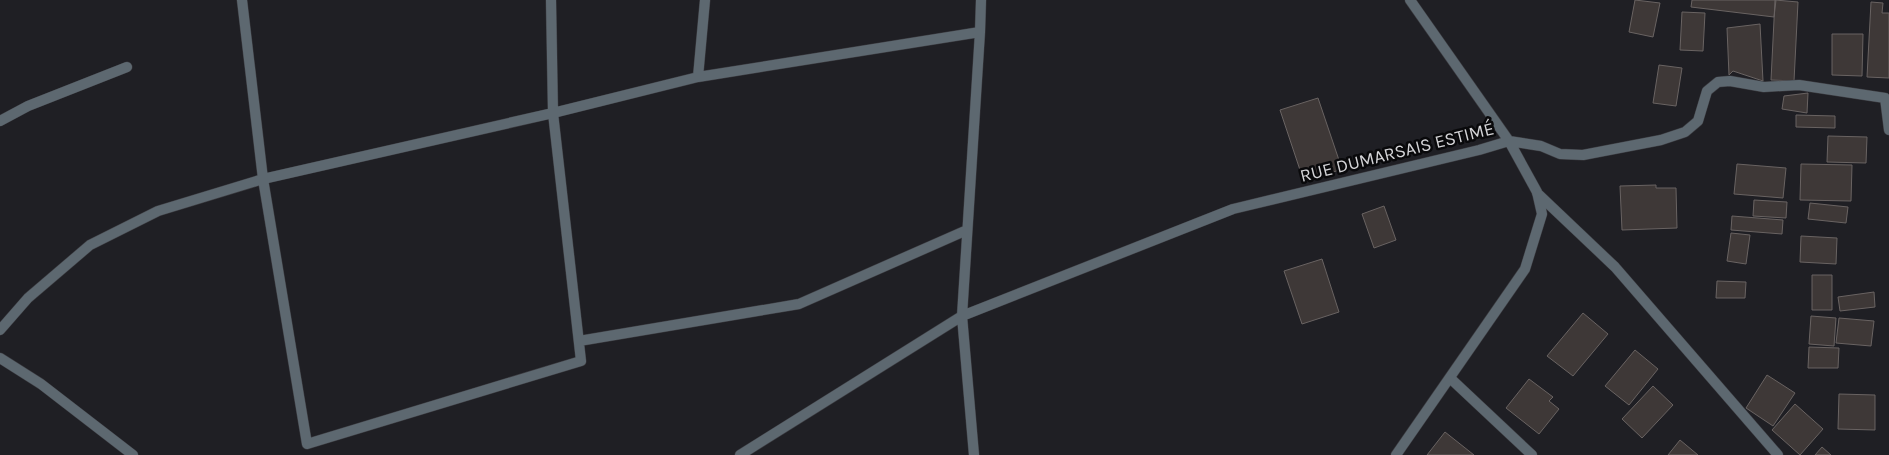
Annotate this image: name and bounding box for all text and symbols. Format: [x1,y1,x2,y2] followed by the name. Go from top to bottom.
[1297,116,1496,187] street label: RUE DUMARSAIS ESTIMÉ

